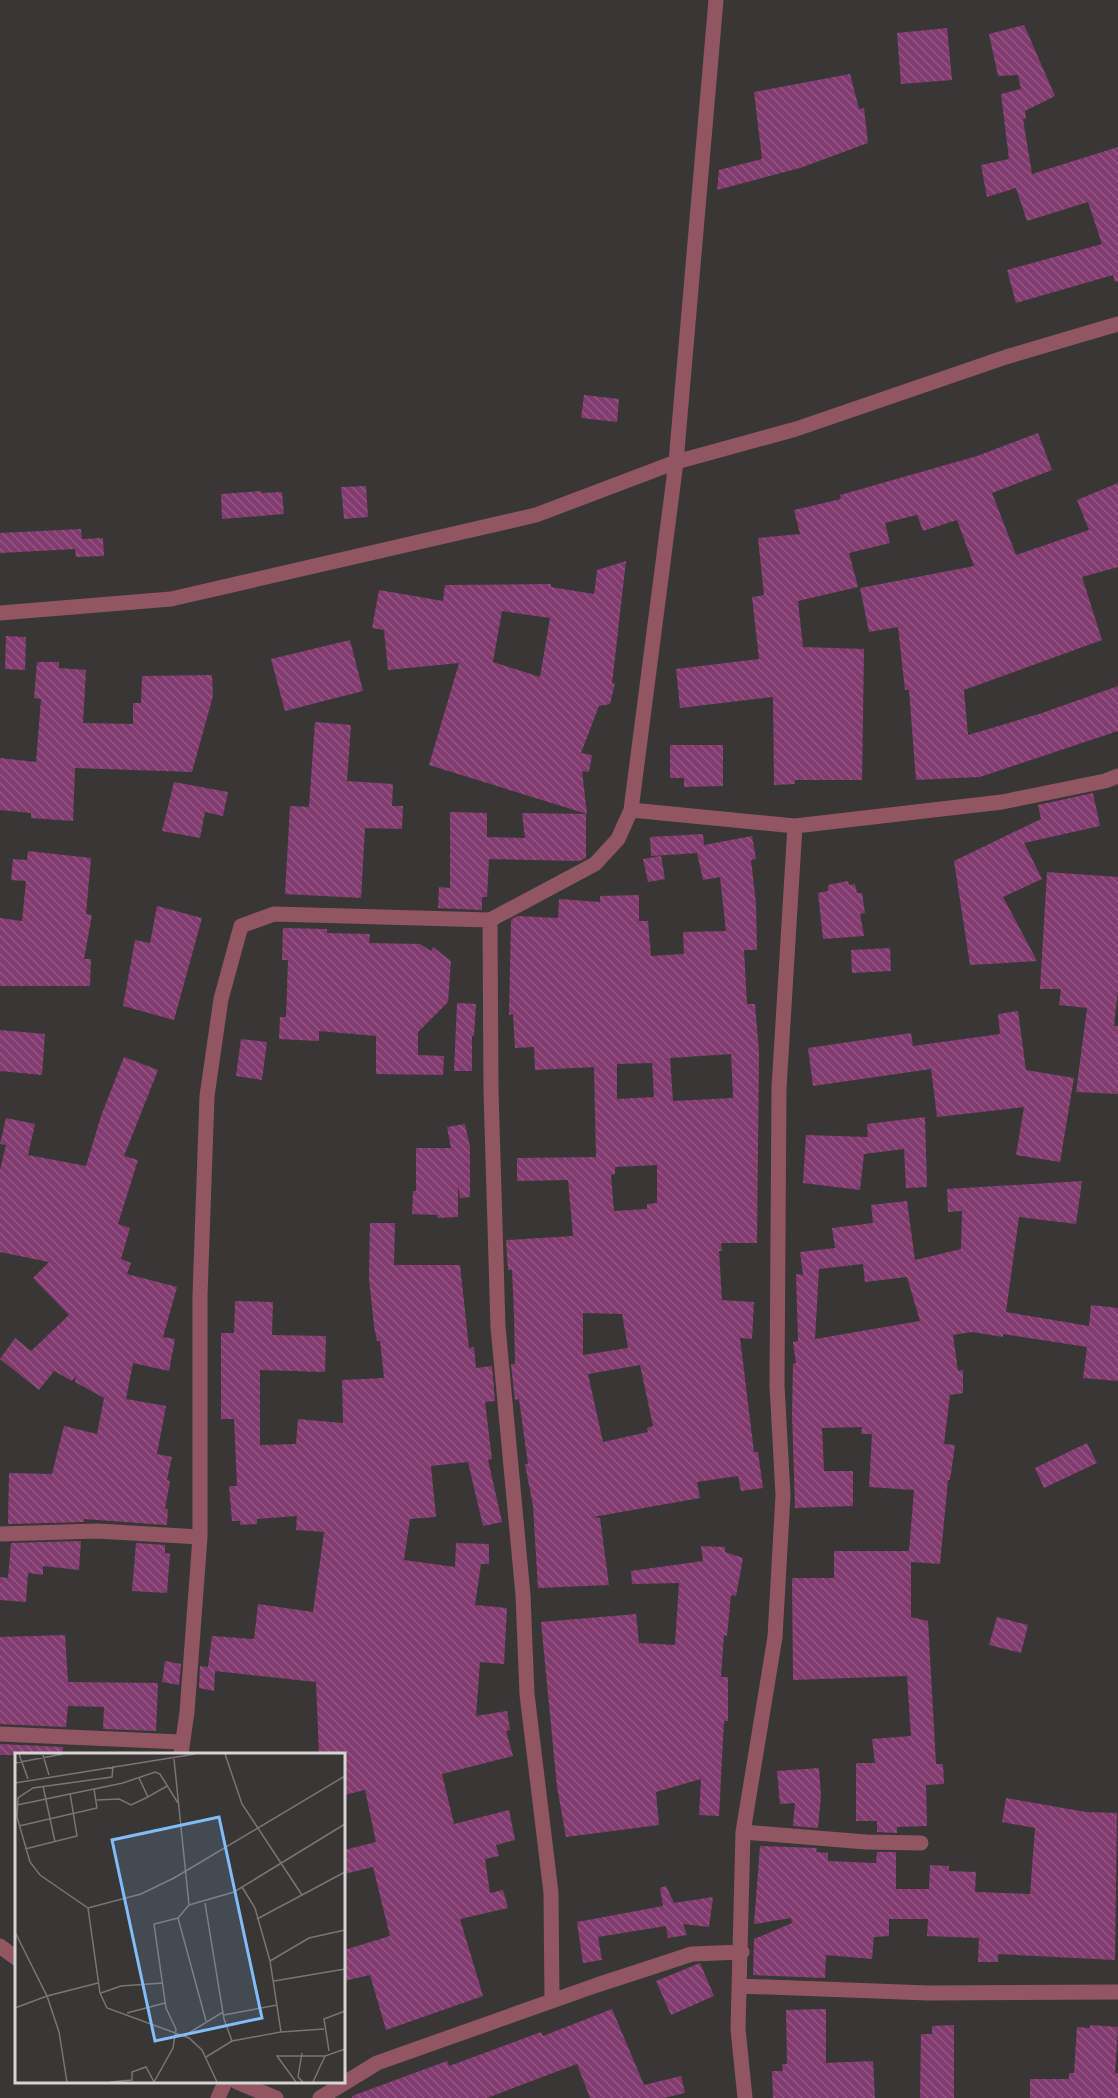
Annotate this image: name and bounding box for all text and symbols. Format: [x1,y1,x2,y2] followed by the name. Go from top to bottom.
[15,1753,345,2083] inset map

